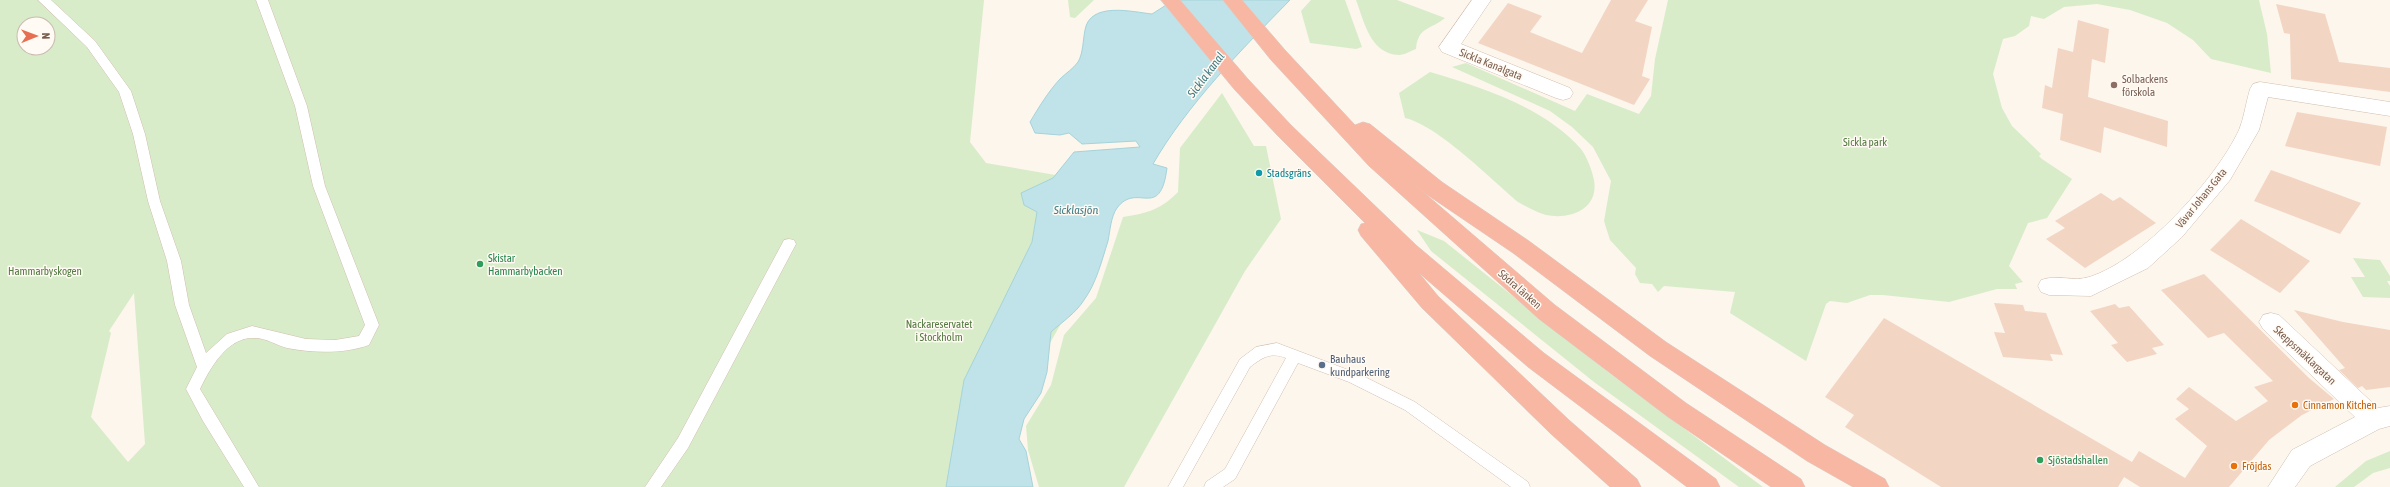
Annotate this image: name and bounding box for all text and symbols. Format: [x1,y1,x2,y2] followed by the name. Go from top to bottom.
[16,16,56,56] north arrow
[40,32,52,39] text: N
[1458,46,1524,82] street label: Sickla Kanalgata
[1184,50,1228,101] water label: Sickla kanal
[2122,73,2168,98] place label: Solbackens förskola
[2109,80,2119,90] marker: Solbackens förskola
[1843,136,1887,148] park label: Sickla park
[2173,166,2229,230] street label: Vävar Johans Gata
[1267,167,1311,179] place label: Stadsgräns
[1254,168,1264,178] marker: Stadsgräns
[1053,203,1098,217] water label: Sicklasjön
[488,252,563,277] place label: Skistar Hammarbybacken
[475,259,485,269] marker: Skistar Hammarbybacken
[8,265,82,277] park label: Hammarbyskogen
[1496,267,1544,311] street label: Södra länken
[906,318,972,343] park label: Nackareservatet i Stockholm
[2271,323,2339,387] street label: Skeppsmäklargatan
[1330,353,1390,378] place label: Bauhaus kundparkering
[1317,360,1327,370] marker: Bauhaus kundparkering
[2303,399,2377,411] place label: Cinnamon Kitchen
[2290,400,2300,410] marker: Cinnamon Kitchen
[2048,454,2108,466] place label: Sjöstadshallen
[2035,455,2045,465] marker: Sjöstadshallen
[2242,460,2271,472] place label: Fröjdas
[2229,461,2239,471] marker: Fröjdas

